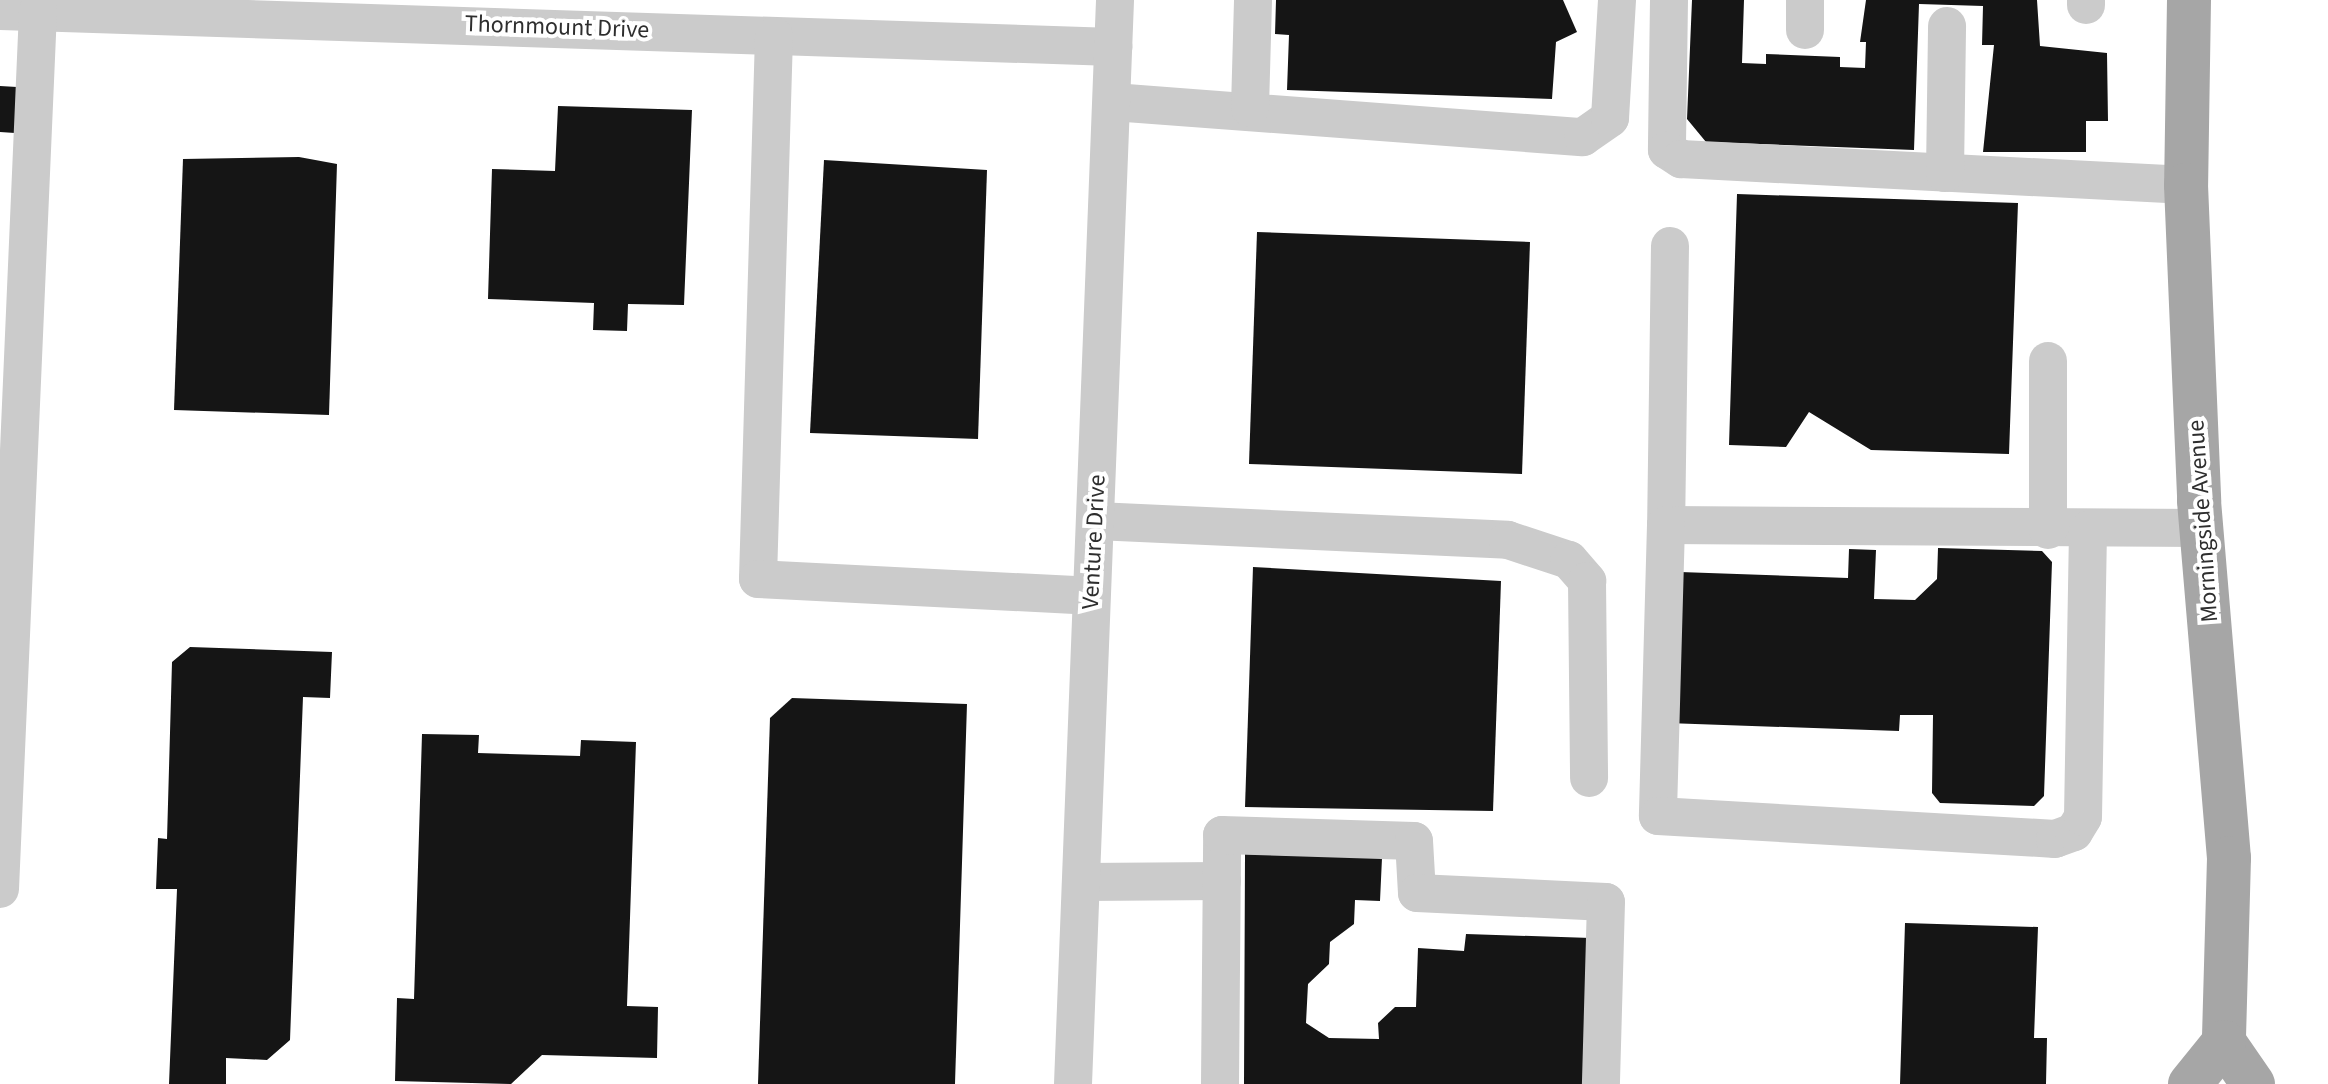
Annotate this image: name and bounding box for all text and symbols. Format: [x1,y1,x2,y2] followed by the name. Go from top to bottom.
[464,9,650,45] street label: Thornmount Drive
[2182,419,2224,623] street label: Morningside Avenue
[1076,474,1112,610] street label: Venture Drive

